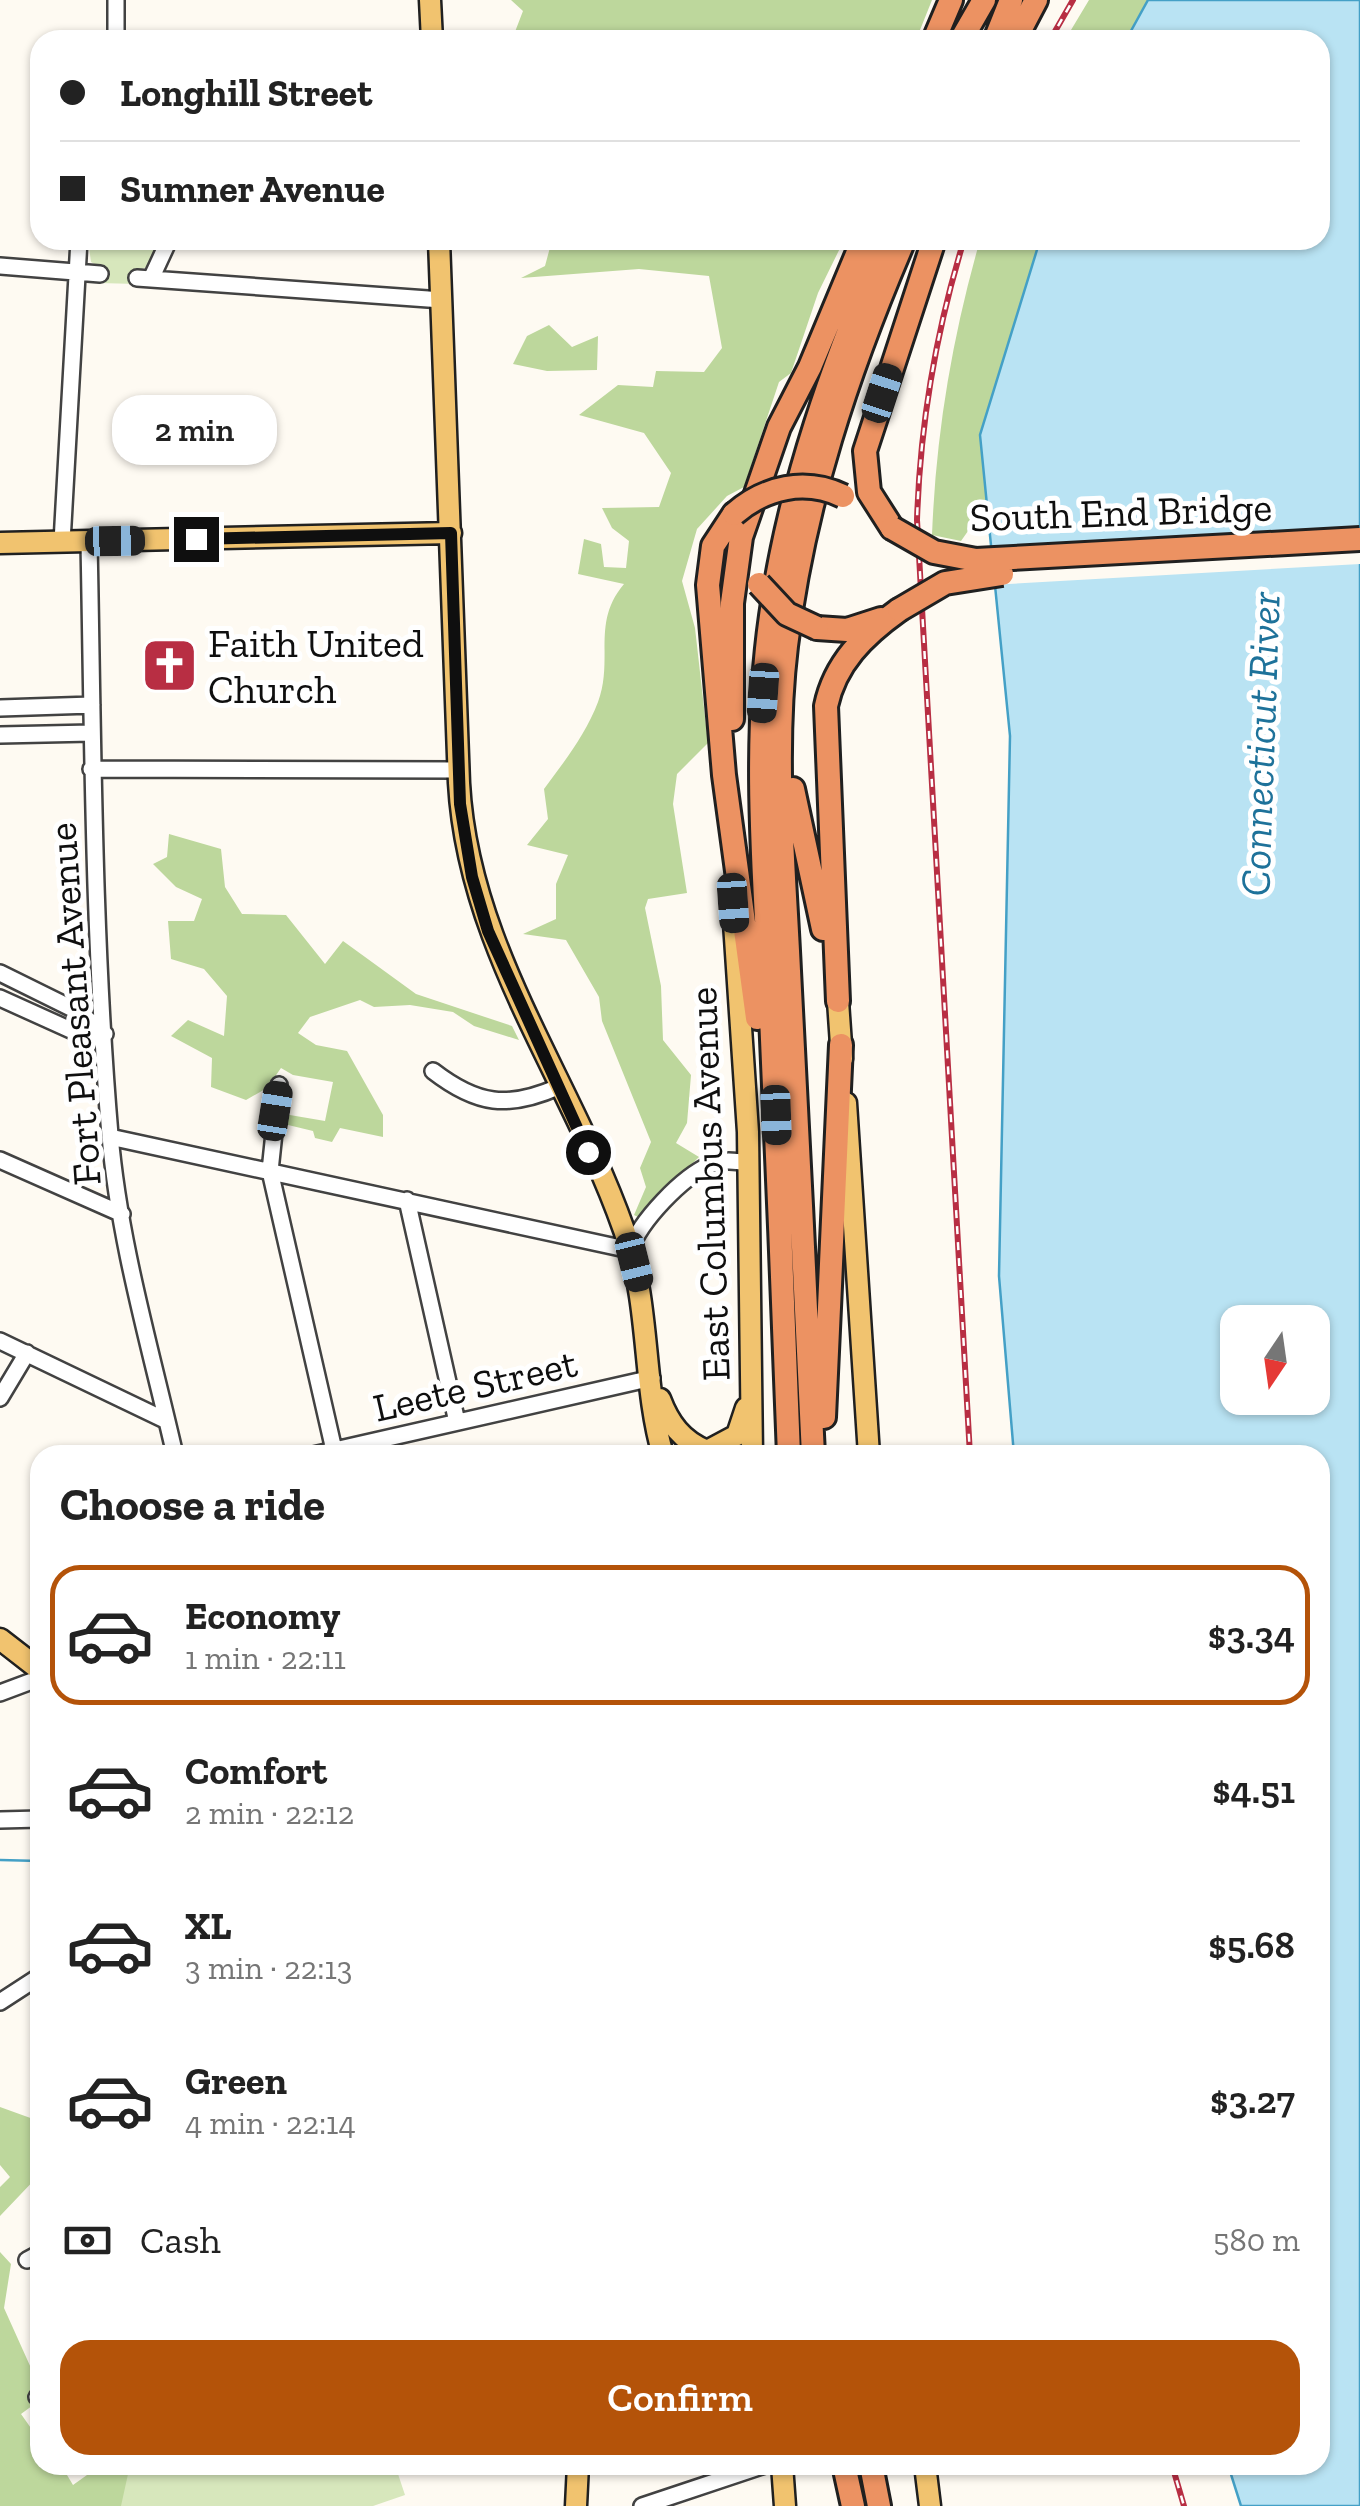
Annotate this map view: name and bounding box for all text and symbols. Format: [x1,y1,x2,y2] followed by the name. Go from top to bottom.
[120,70,372,116] text: Longhill Street
[120,166,385,212] text: Sumner Avenue
[858,360,906,426] car
[114,394,278,464] callout: 2 min
[155,411,234,449] text: 2 min
[969,483,1273,541] street label: South End Bridge
[174,517,219,562] route end
[85,525,145,557] car
[1229,590,1291,897] water label: Connecticut River
[208,619,424,713] place label: Faith United Church
[139,636,199,696] church icon: Faith United Church
[746,662,780,724] car
[37,821,111,1187] street label: Fort Pleasant Avenue
[716,872,750,934] car
[678,986,740,1382] street label: East Columbus Avenue
[255,1079,295,1143] car
[760,1084,792,1146] car
[566,1130,611,1175] route start
[612,1229,656,1295] car
[1220,1305,1330,1415] north arrow
[1220,1305,1330,1415] map controls
[368,1338,582,1432] street label: Leete Street
[60,1478,325,1532] text: Choose a ride
[65,1590,155,1680] icon: car
[185,1593,340,1639] text: Economy
[1208,1612,1295,1658] text: $3.34
[185,1639,346,1677] text: 1 min · 22:11
[65,1745,155,1835] icon: car
[185,1748,327,1794] text: Comfort
[1212,1767,1295,1813] text: $4.51
[185,1794,354,1832] text: 2 min · 22:12
[65,1900,155,1990] icon: car
[185,1903,232,1949] text: XL
[1208,1922,1295,1968] text: $5.68
[185,1949,352,1987] text: 3 min · 22:13
[65,2055,155,2145] icon: car
[185,2058,287,2104] text: Green
[1210,2077,1295,2123] text: $3.27
[185,2104,356,2142] text: 4 min · 22:14
[60,2213,115,2268] icon: cash
[140,2217,221,2263] text: Cash
[1213,2221,1300,2259] text: 580 m
[60,2340,1300,2455] button: Confirm

